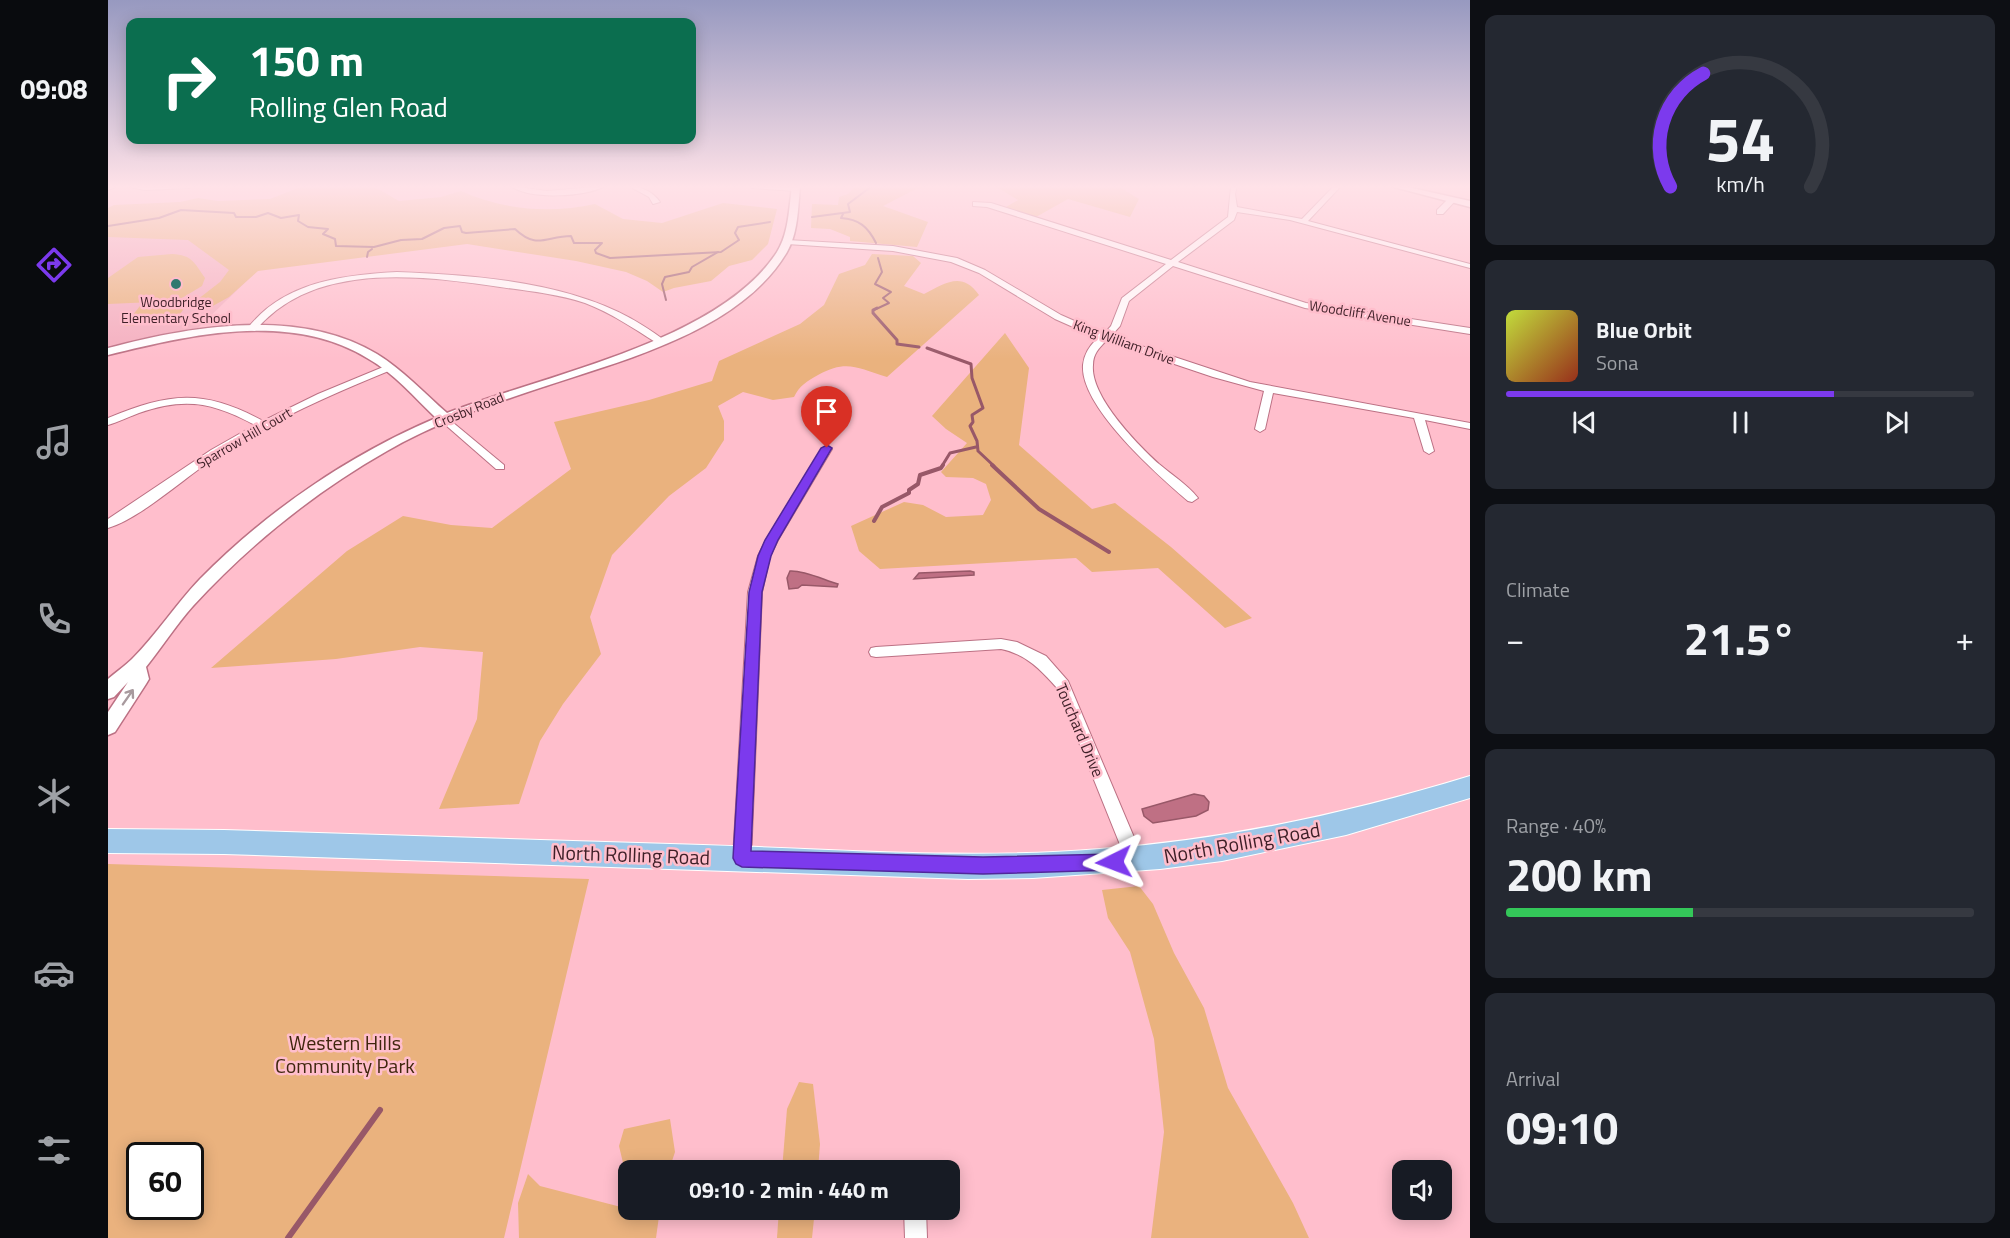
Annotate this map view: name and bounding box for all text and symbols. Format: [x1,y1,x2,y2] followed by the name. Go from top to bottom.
[249,28,364,92] text: 150 m
[150,42,228,120] icon: right
[20,68,88,109] text: 09:08
[249,86,448,127] text: Rolling Glen Road
[1705,90,1775,185] text: 54
[1716,168,1764,200] text: km/h
[33,244,75,286] icon: directions
[169,277,183,291] marker: Woodbridge Elementary School
[121,291,231,328] place label: Woodbridge Elementary School
[1308,294,1413,331] street label: Woodcliff Avenue
[1071,313,1178,370] street label: King William Drive
[1596,313,1692,347] text: Blue Orbit
[1596,347,1638,378] text: Sona
[431,386,507,433] street label: Crosby Road
[801,386,852,448] pin
[810,395,843,428] icon: arrive
[192,402,295,473] street label: Sparrow Hill Court
[1568,406,1601,439] icon: previous
[1724,406,1757,439] icon: pause
[1880,406,1913,439] icon: next
[33,421,75,463] icon: music
[1506,574,1570,605] text: Climate
[33,598,75,640] icon: phone
[1684,604,1796,672] text: 21.5°
[1506,614,1524,664] text: −
[1956,614,1974,664] text: +
[1049,679,1111,781] street label: Touchard Drive
[122,689,134,706] one-way arrow
[33,775,75,817] icon: climate
[1506,810,1606,841] text: Range · 40%
[1161,814,1322,871] street label: North Rolling Road
[1082,830,1146,894] position arrow
[551,836,711,873] street label: North Rolling Road
[1506,840,1652,908] text: 200 km
[33,952,75,994] icon: car
[275,1027,415,1081] park label: Western Hills Community Park
[1506,1063,1560,1094] text: Arrival
[1506,1093,1618,1161] text: 09:10
[33,1129,75,1171] icon: filters
[126,1142,204,1220] speed limit sign: 60
[1392,1160,1452,1220] map controls
[1392,1160,1452,1220] button: sound
[689,1173,889,1207] text: 09:10 · 2 min · 440 m

